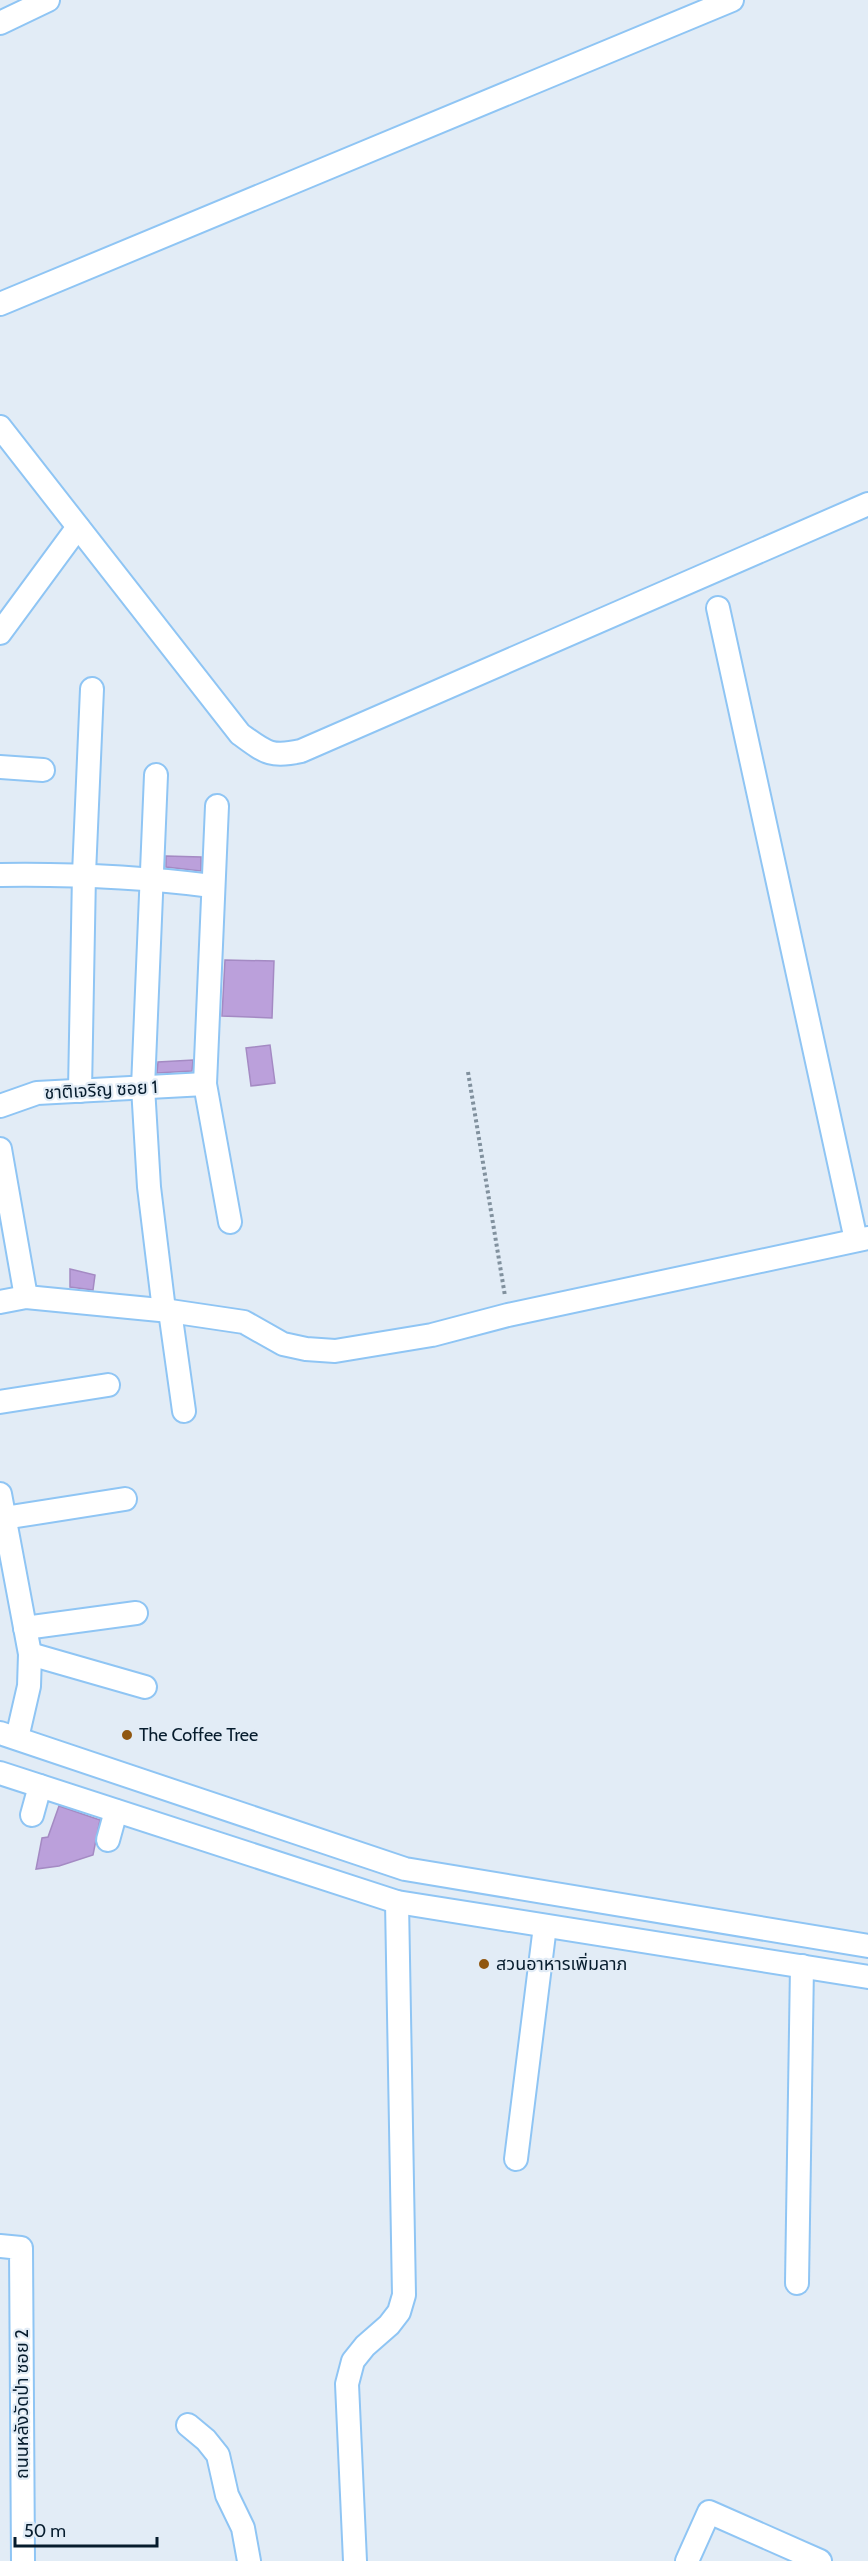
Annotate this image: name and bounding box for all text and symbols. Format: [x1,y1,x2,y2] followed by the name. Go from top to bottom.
[44,1076,158,1104] street label: ชาติเจริญ ซอย 1
[139,1724,258,1746] place label: The Coffee Tree
[120,1728,134,1742] marker: The Coffee Tree
[496,1952,627,1975] place label: สวนอาหารเพิ่มลาภ
[477,1957,491,1971] marker: สวนอาหารเพิ่มลาภ
[11,2329,33,2479] street label: ถนนหลังวัดป่า ซอย 2
[15,2510,158,2548] scale bar
[24,2520,66,2542] text: 50 m

